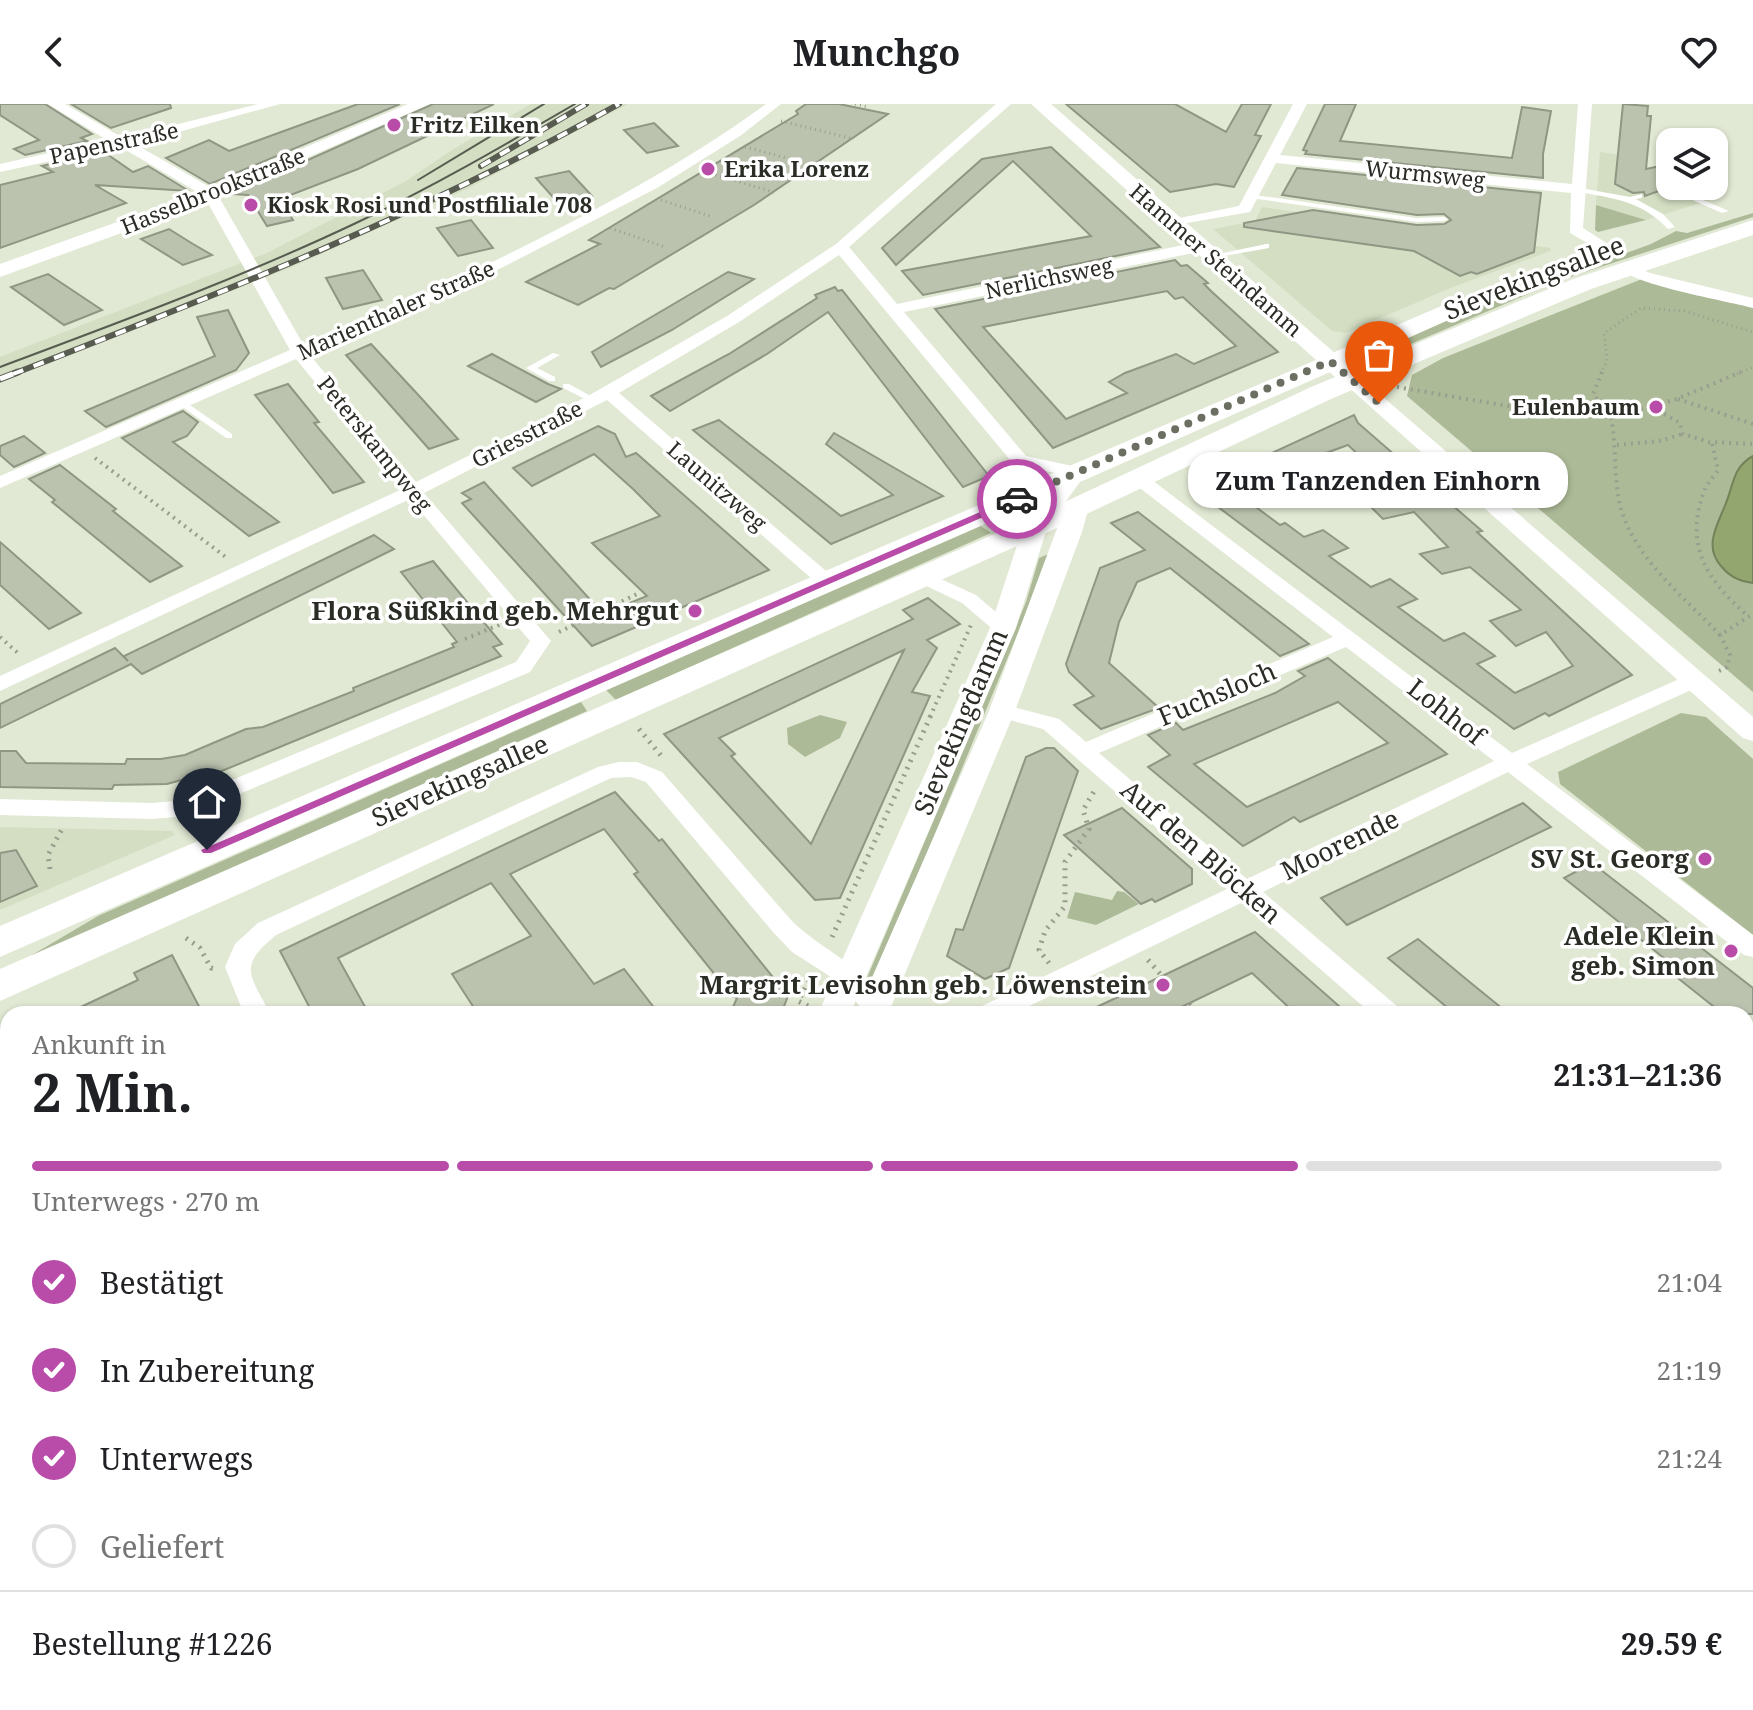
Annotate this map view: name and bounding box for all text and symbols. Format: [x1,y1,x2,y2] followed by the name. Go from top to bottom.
[793,28,960,77] text: Munchgo
[32,30,76,74] icon: back
[1677,30,1721,74] icon: heart
[410,109,540,139] place label: Fritz Eilken
[47,114,181,170] street label: Papenstraße
[385,116,403,134] marker: Fritz Eilken
[1656,128,1728,200] map controls
[1656,128,1728,200] button: layers
[116,139,309,241] street label: Hasselbrookstraße
[1364,152,1487,194] street label: Wurmsweg
[724,153,869,183] place label: Erika Lorenz
[699,160,717,178] marker: Erika Lorenz
[1124,176,1309,343] street label: Hammer Steindamm
[267,189,592,219] place label: Kiosk Rosi und Postfiliale 708
[242,196,260,214] marker: Kiosk Rosi und Postfiliale 708
[1439,226,1629,328] street label: Sievekingsallee
[982,249,1116,305] street label: Nerlichsweg
[292,252,499,366] street label: Marienthaler Straße
[1345,321,1413,403] pin
[1357,333,1401,377] icon: bag
[312,369,440,518] street label: Peterskampweg
[1512,391,1640,421] place label: Eulenbaum
[466,392,587,474] street label: Griesstraße
[1647,398,1665,416] marker: Eulenbaum
[661,434,774,537] street label: Launitzweg
[1189,451,1569,507] callout: Zum Tanzenden Einhorn
[977,459,1057,539] courier
[1215,462,1541,498] text: Zum Tanzenden Einhorn
[995,477,1039,521] icon: car
[311,592,679,628] place label: Flora Süßkind geb. Mehrgut
[686,602,704,620] marker: Flora Süßkind geb. Mehrgut
[905,623,1016,820] street label: Sievekingdamm
[1152,652,1281,734] street label: Fuchsloch
[1401,670,1495,754] street label: Lohhof
[366,725,554,835] street label: Sievekingsallee
[173,768,241,850] pin
[1114,771,1290,931] street label: Auf den Blöcken
[185,780,229,824] icon: home
[1275,800,1405,888] street label: Moorende
[1531,840,1689,876] place label: SV St. Georg
[1696,850,1714,868] marker: SV St. Georg
[1564,917,1715,983] place label: Adele Klein geb. Simon
[1722,942,1740,960] marker: Adele Klein geb. Simon
[699,966,1147,1002] place label: Margrit Levisohn geb. Löwenstein
[1154,976,1172,994] marker: Margrit Levisohn geb. Löwenstein
[32,1026,166,1062] text: Ankunft in
[1553,1054,1722,1095] text: 21:31–21:36
[32,1056,193,1127] text: 2 Min.
[32,1183,260,1219] text: Unterwegs · 270 m
[32,1260,76,1304] icon: check
[100,1262,224,1303] text: Bestätigt
[1656,1264,1722,1300] text: 21:04
[32,1348,76,1392] icon: check
[100,1350,314,1391] text: In Zubereitung
[1656,1352,1722,1388] text: 21:19
[32,1436,76,1480] icon: check
[100,1438,253,1479] text: Unterwegs
[1656,1440,1722,1476] text: 21:24
[100,1526,224,1567] text: Geliefert
[32,1623,273,1664] text: Bestellung #1226
[1621,1623,1722,1664] text: 29.59 €

